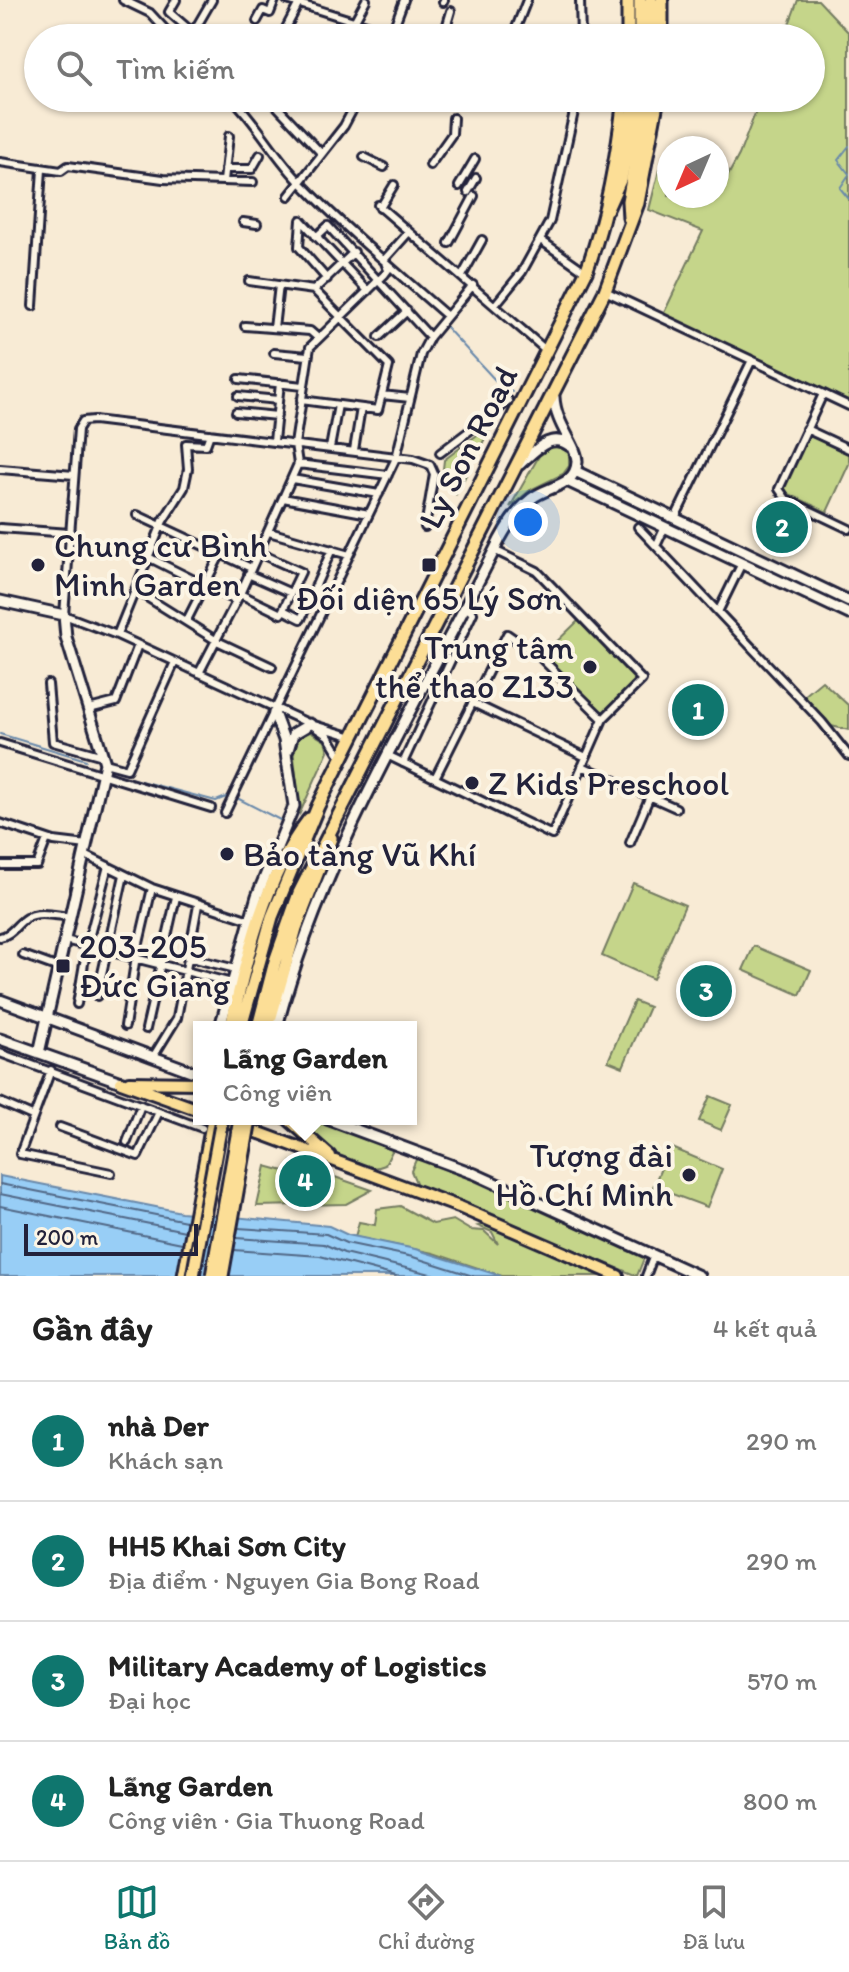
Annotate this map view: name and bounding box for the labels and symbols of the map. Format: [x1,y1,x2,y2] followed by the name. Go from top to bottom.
[657,136,729,208] north arrow
[410,358,527,535] street label: Ly Son Road
[756,497,808,557] pin: 2
[508,502,548,542] your location
[54,525,267,605] place label: Chung cư Bình Minh Garden
[29,556,47,574] marker: Chung cư Bình Minh Garden
[420,556,438,574] marker: Đối diện 65 Lý Sơn
[296,578,562,619] place label: Đối diện 65 Lý Sơn
[375,627,574,707] place label: Trung tâm thể thao Z133
[581,658,599,676] marker: Trung tâm thể thao Z133
[672,680,724,740] pin: 1
[488,763,729,804] place label: Z Kids Preschool
[463,774,481,792] marker: Z Kids Preschool
[243,834,477,875] place label: Bảo tàng Vũ Khí
[218,845,236,863] marker: Bảo tàng Vũ Khí
[79,926,231,1006] place label: 203-205 Đức Giang
[54,957,72,975] marker: 203-205 Đức Giang
[680,961,732,1021] pin: 3
[496,1135,673,1215] place label: Tượng đài Hồ Chí Minh
[279,1151,331,1211] pin: 4
[680,1166,698,1184] marker: Tượng đài Hồ Chí Minh
[24,1220,198,1256] scale bar

